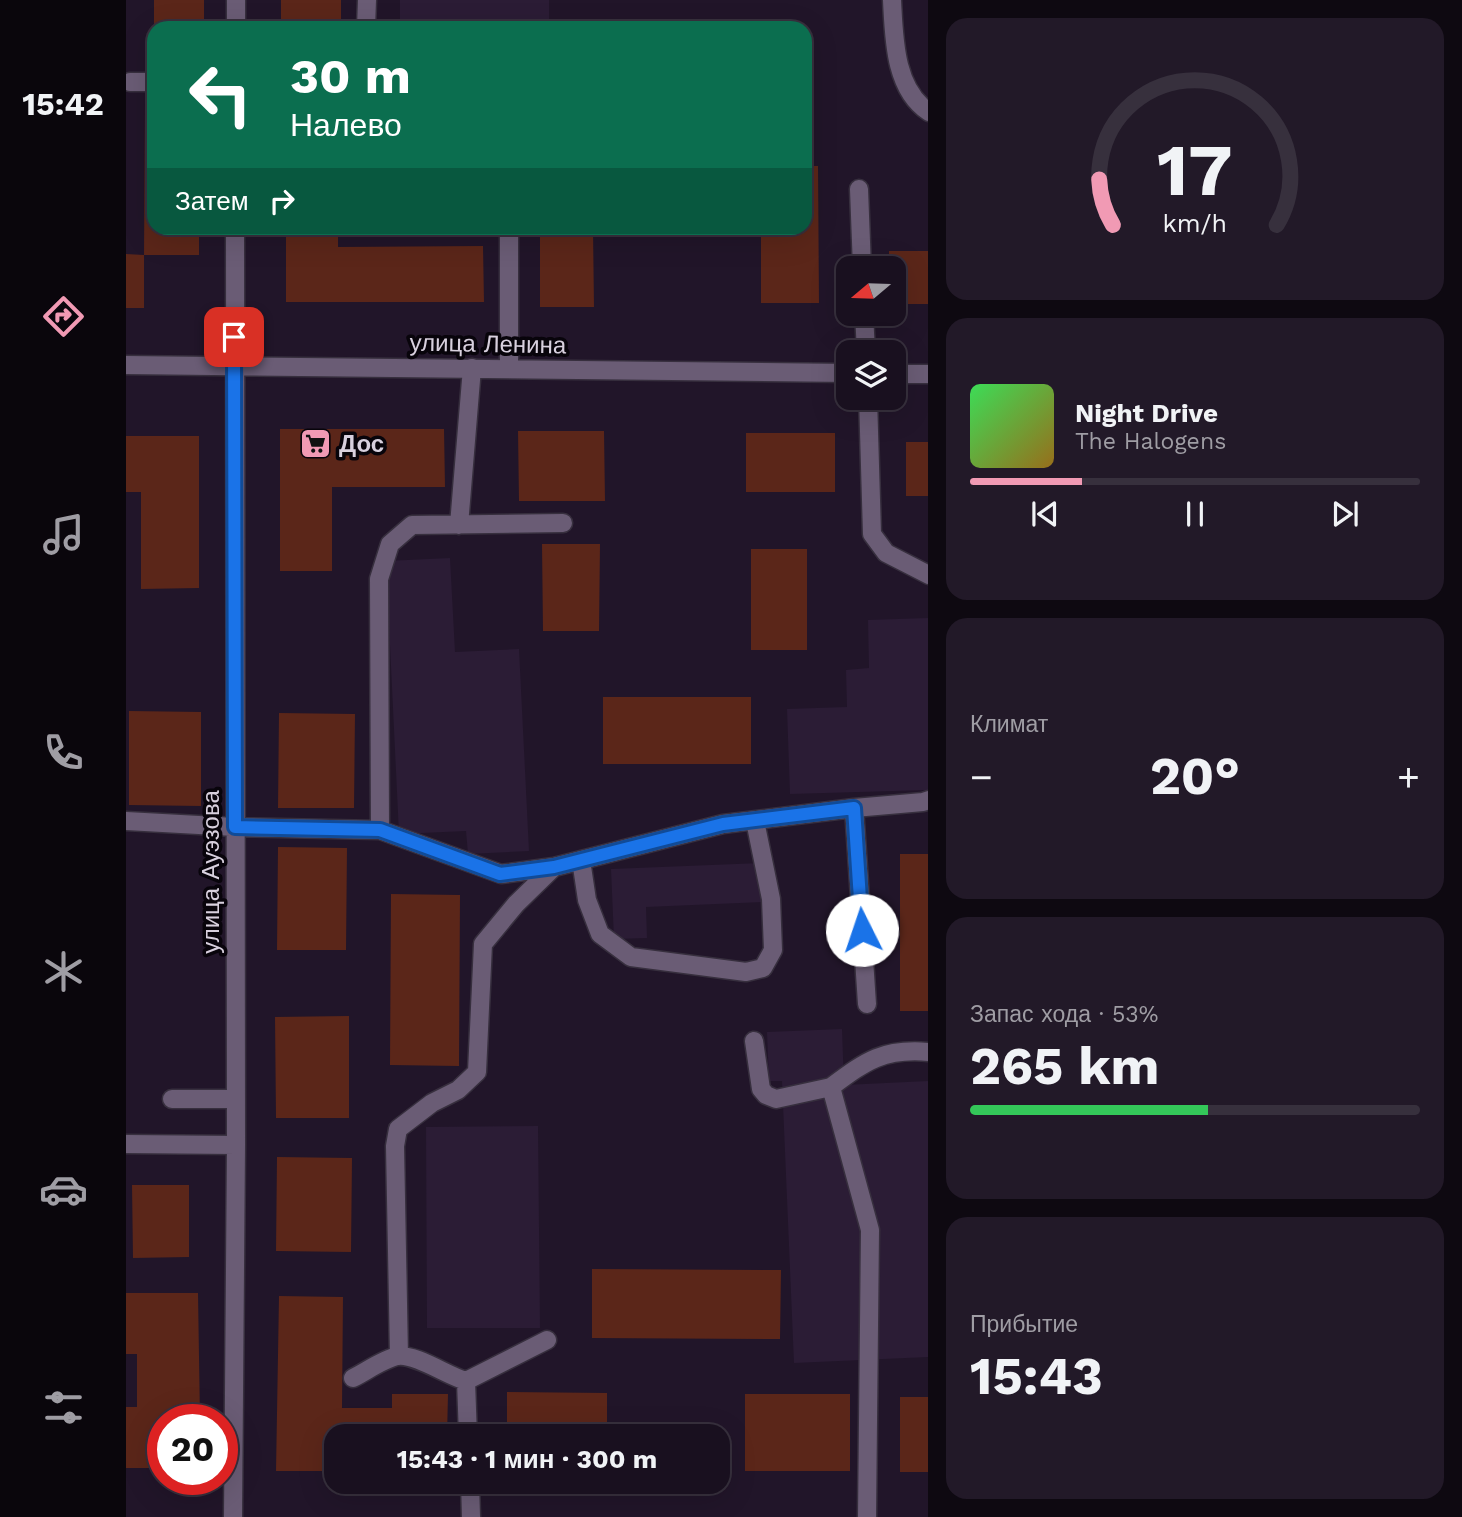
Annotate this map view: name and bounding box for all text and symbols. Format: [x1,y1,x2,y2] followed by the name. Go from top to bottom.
[290,47,411,105] text: 30 m
[175,49,266,140] icon: left
[22,85,104,123] text: 15:42
[290,106,402,144] text: Налево
[1157,127,1233,213] text: 17
[263,182,301,220] icon: right
[175,186,249,216] text: Затем
[1163,209,1227,238] text: km/h
[836,256,906,326] north arrow
[836,256,906,410] map controls
[39,292,88,341] icon: directions
[204,307,264,367] pin
[215,318,253,356] icon: arrive
[410,329,567,359] street label: улица Ленина
[836,340,906,410] button: layers
[1075,398,1218,428] text: Night Drive
[299,427,333,461] supermarket icon: Дос
[1075,428,1226,455] text: The Halogens
[339,430,384,458] place label: Дос
[1026,495,1064,533] icon: previous
[1176,495,1214,533] icon: pause
[1326,495,1364,533] icon: next
[39,510,88,559] icon: music
[970,711,1048,738] text: Климат
[39,728,88,777] icon: phone
[1150,746,1240,807] text: 20°
[970,755,993,799] text: −
[1397,755,1420,799] text: +
[197,790,225,954] street label: улица Ауэзова
[825,893,899,967] position arrow
[39,947,88,996] icon: climate
[970,1001,1158,1028] text: Запас хода · 53%
[970,1036,1160,1097] text: 265 km
[39,1165,88,1214] icon: car
[970,1311,1078,1338] text: Прибытие
[970,1346,1103,1407] text: 15:43
[39,1383,88,1432] icon: filters
[147,1404,238,1495] speed limit sign: 20
[397,1444,657,1474] text: 15:43 · 1 мин · 300 m

